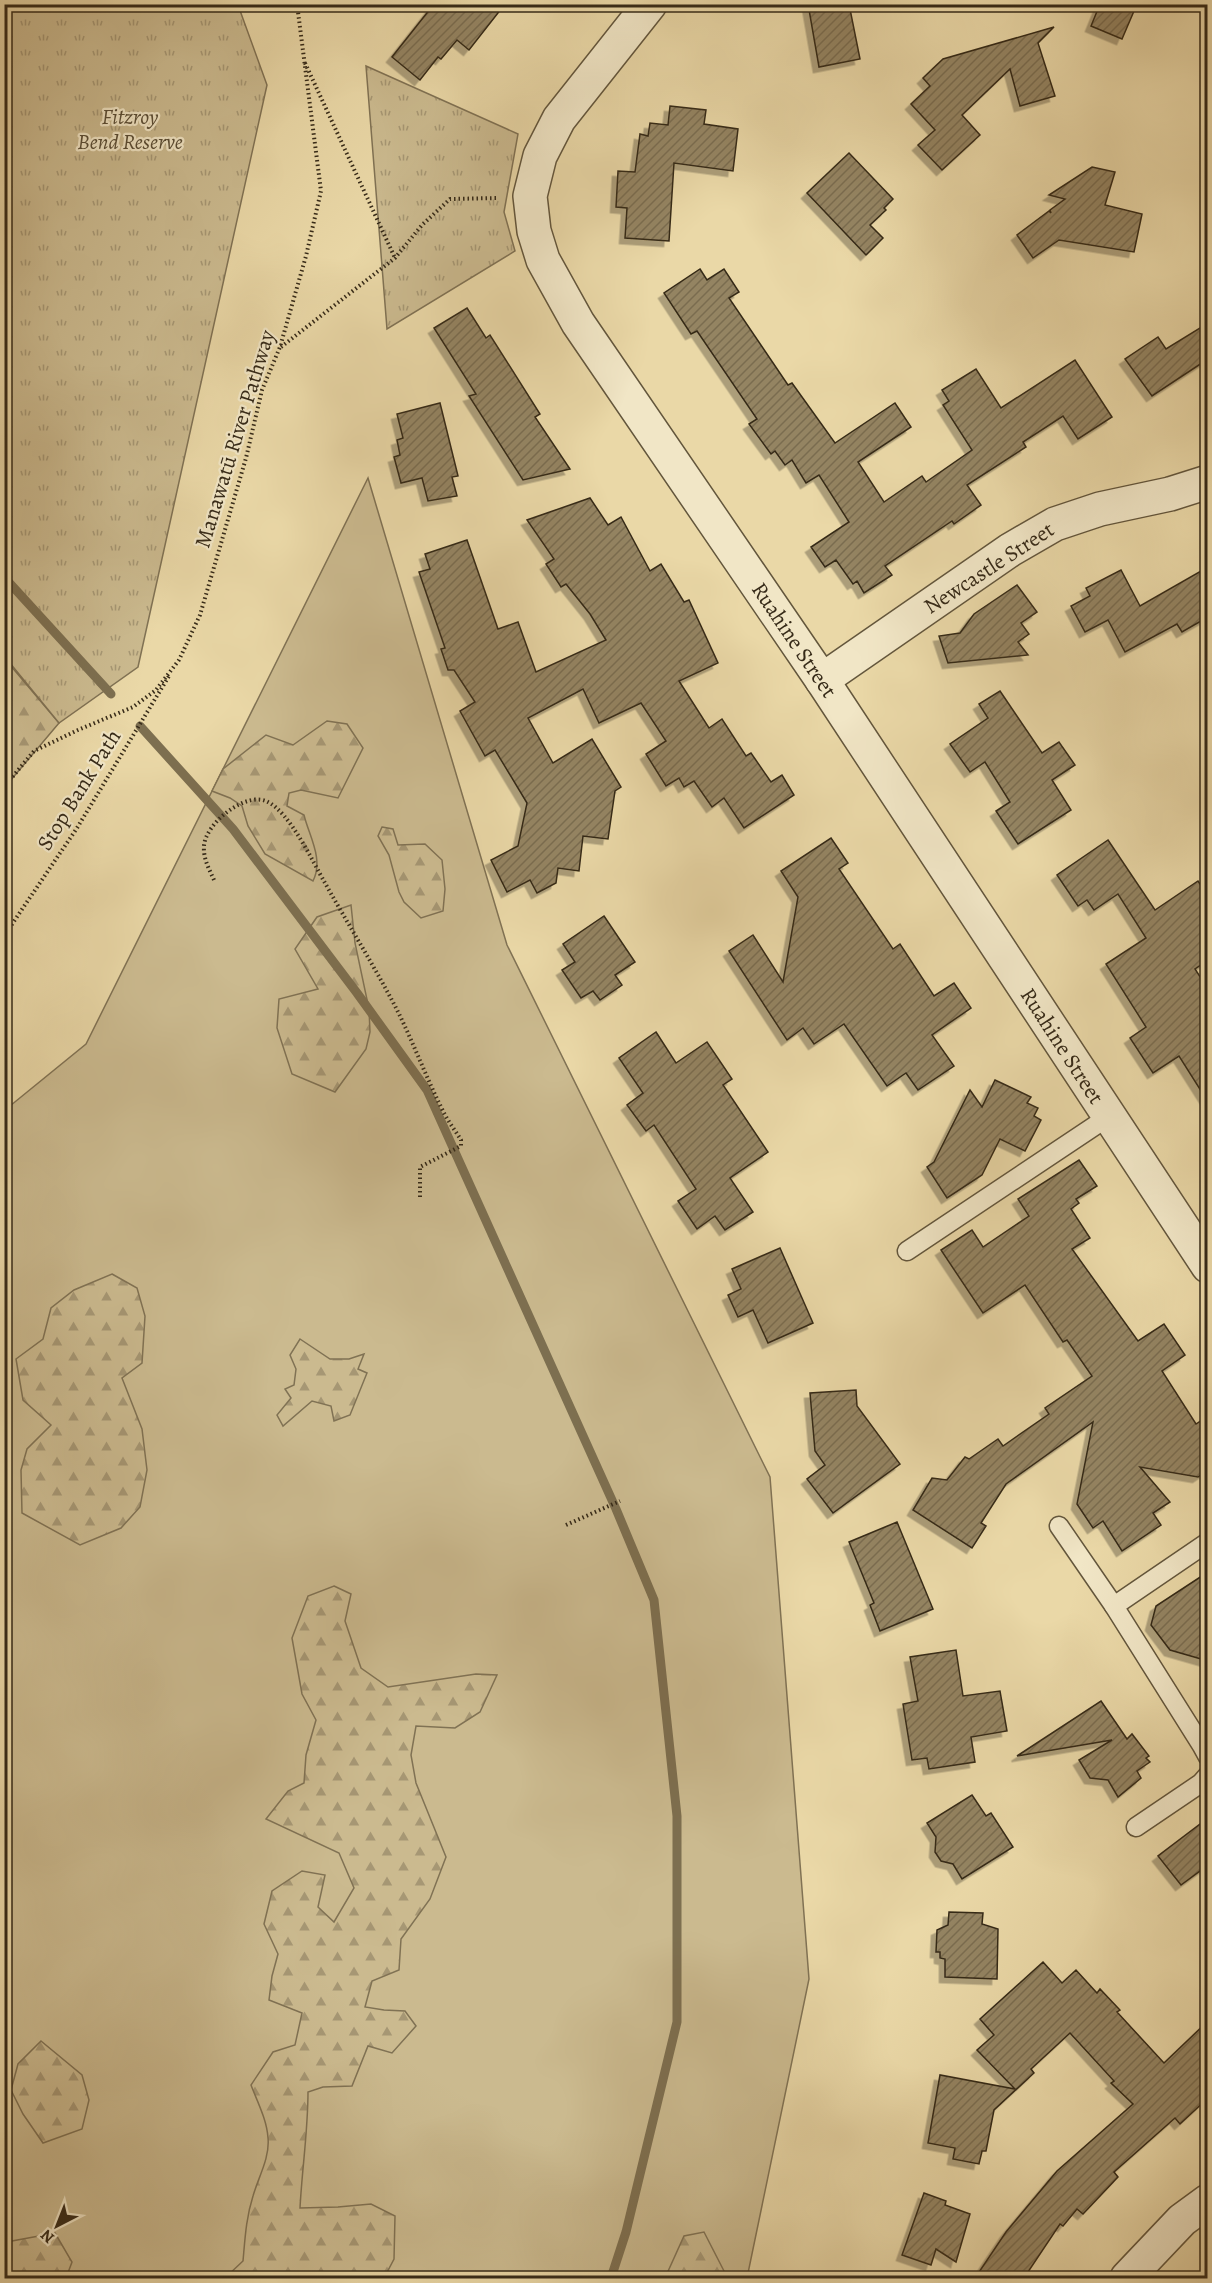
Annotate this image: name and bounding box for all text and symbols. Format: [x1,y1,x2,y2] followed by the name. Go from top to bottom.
[77,102,183,157] park label: Fitzroy Bend Reserve
[188,326,282,552] street label: Manawatū River Pathway
[918,515,1060,621] street label: Newcastle Street
[744,576,844,704] street label: Ruahine Street
[30,724,128,856] street label: Stop Bank Path
[1013,982,1111,1110] street label: Ruahine Street
[27,2196,87,2256] north arrow
[36,2224,59,2248] text: N

